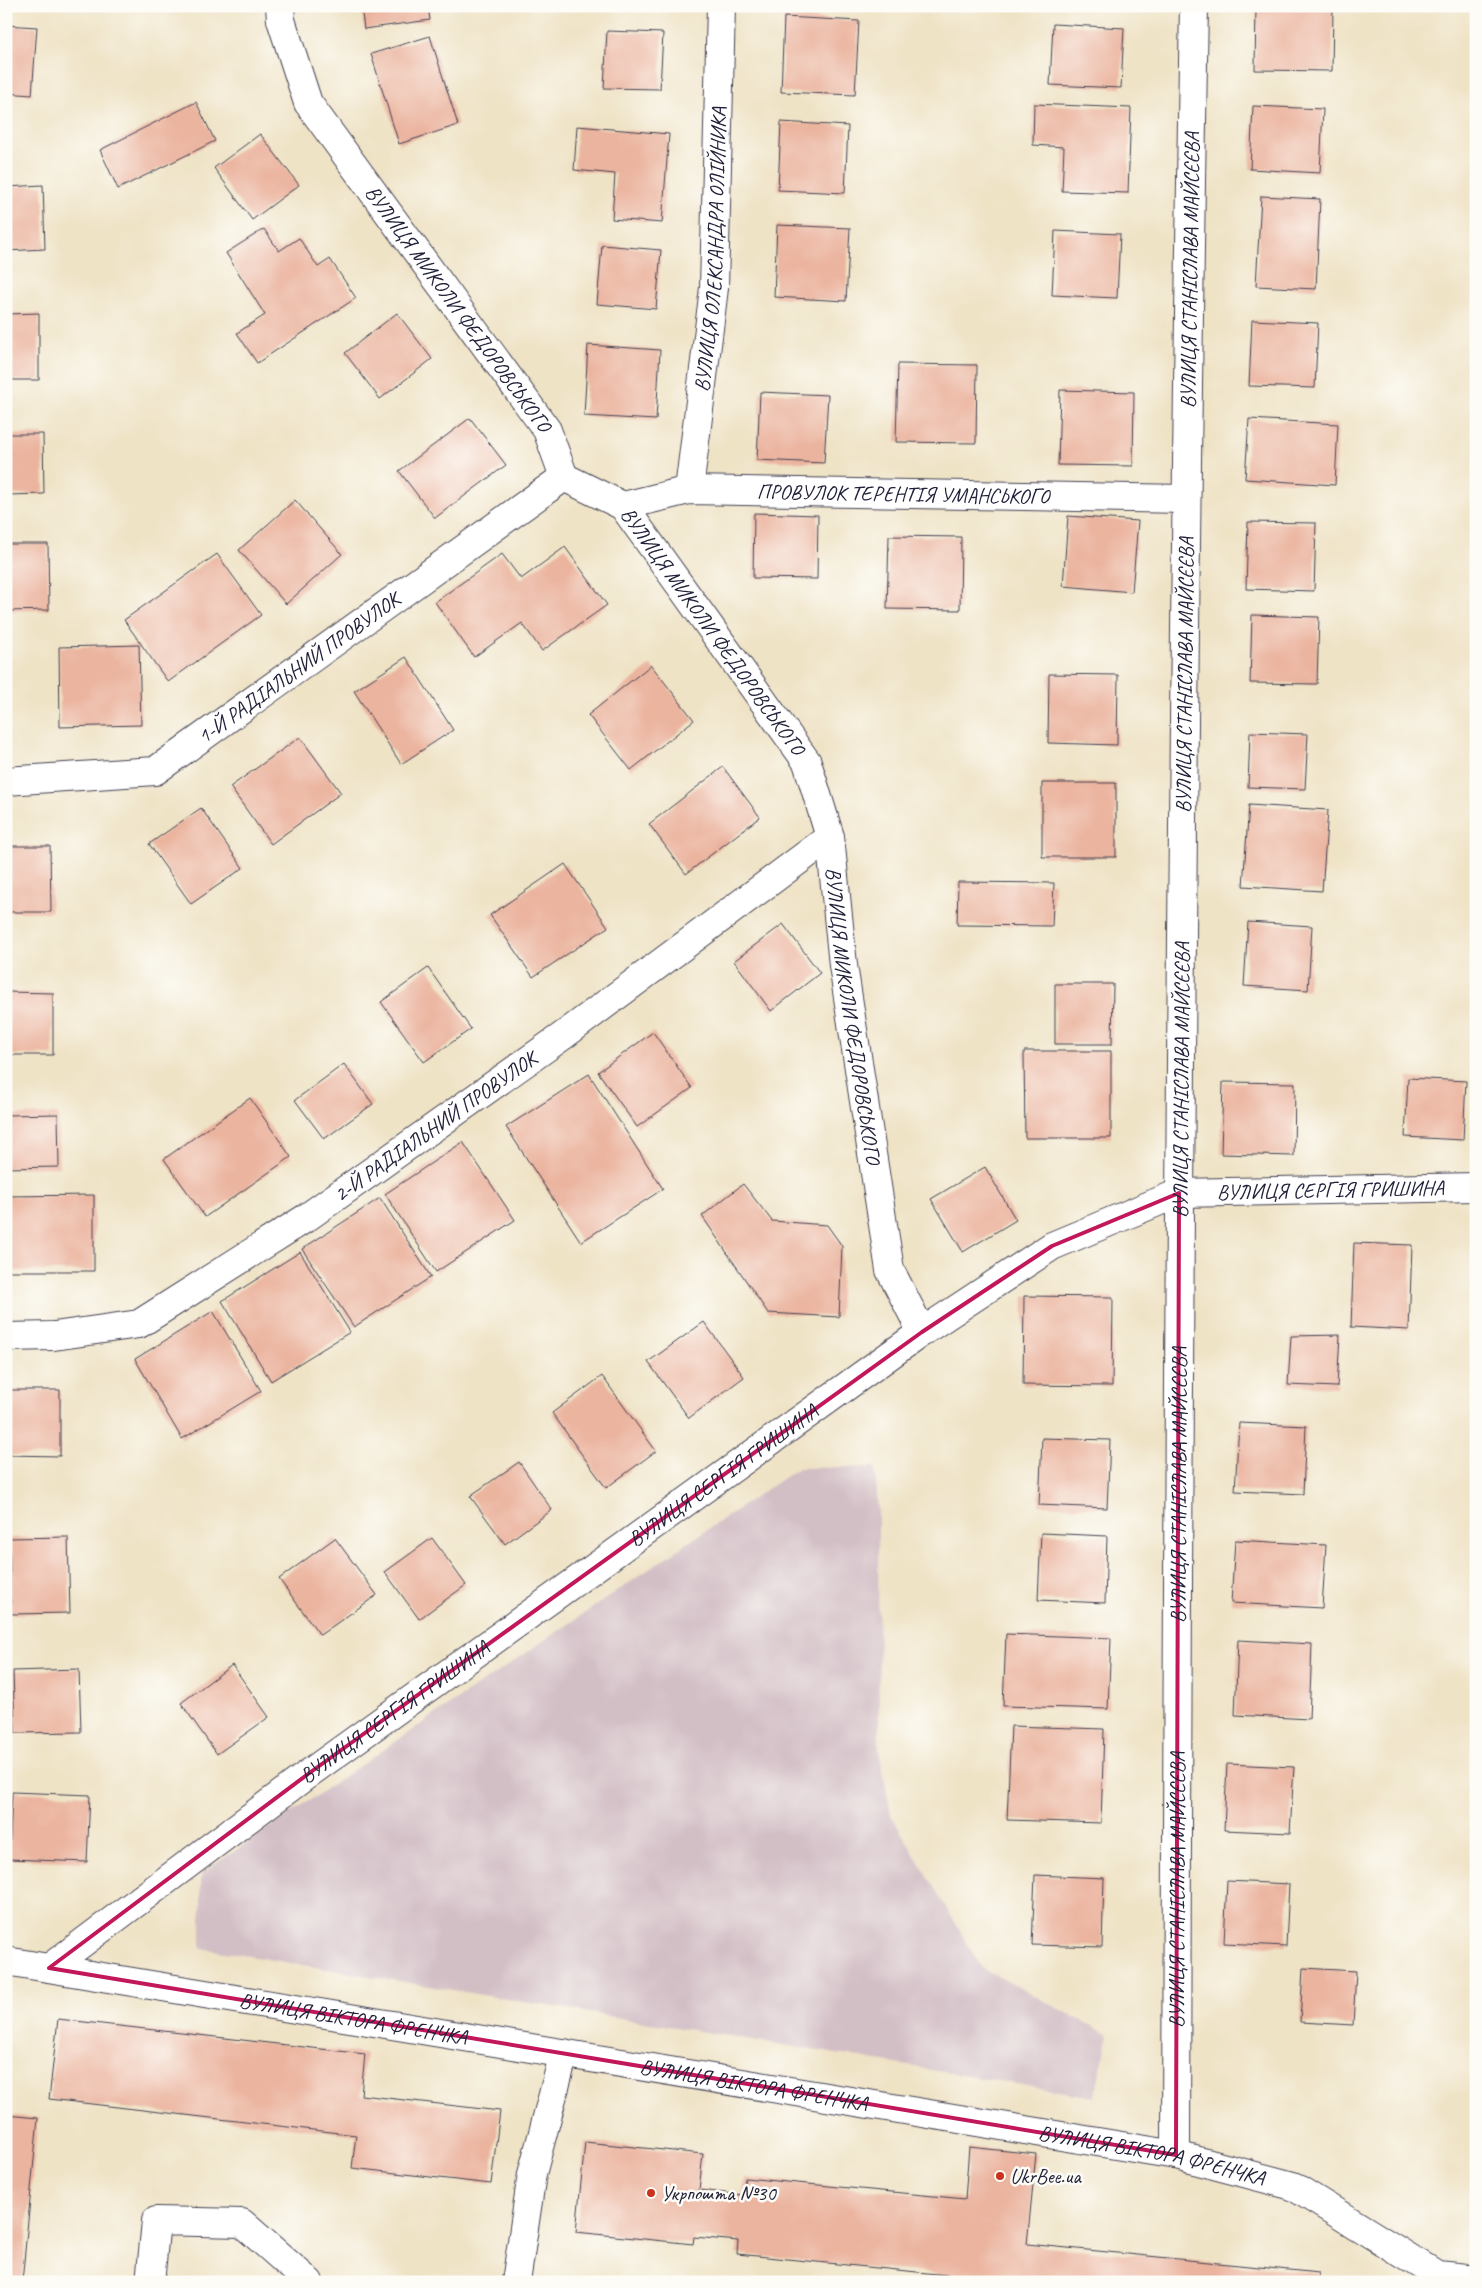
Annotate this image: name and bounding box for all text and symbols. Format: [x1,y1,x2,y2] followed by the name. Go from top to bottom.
[688,106,732,393] street label: ВУЛИЦЯ ОЛЕКСАНДРА ОЛІЙНИКА
[1175,130,1205,408] street label: ВУЛИЦЯ СТАНІСЛАВА МАЙСЄЄВА
[360,180,559,439] street label: ВУЛИЦЯ МИКОЛИ ФЕДОРОВСЬКОГО
[757,478,1052,510] street label: ПРОВУЛОК ТЕРЕНТІЯ УМАНСЬКОГО
[615,502,812,762] street label: ВУЛИЦЯ МИКОЛИ ФЕДОРОВСЬКОГО
[1170,535,1199,813] street label: ВУЛИЦЯ СТАНІСЛАВА МАЙСЄЄВА
[192,584,407,749] street label: 1-Й РАДІАЛЬНИЙ ПРОВУЛОК
[820,866,887,1168] street label: ВУЛИЦЯ МИКОЛИ ФЕДОРОВСЬКОГО
[1167,940,1195,1218] street label: ВУЛИЦЯ СТАНІСЛАВА МАЙСЄЄВА
[329,1044,545,1207] street label: 2-Й РАДІАЛЬНИЙ ПРОВУЛОК
[1217,1175,1446,1205] street label: ВУЛИЦЯ СЕРГІЯ ГРИШИНА
[1165,1345,1192,1623] street label: ВУЛИЦЯ СТАНІСЛАВА МАЙСЄЄВА
[623,1397,824,1552] street label: ВУЛИЦЯ СЕРГІЯ ГРИШИНА
[294,1634,495,1789] street label: ВУЛИЦЯ СЕРГІЯ ГРИШИНА
[1163,1751,1190,2028] street label: ВУЛИЦЯ СТАНІСЛАВА МАЙСЄЄВА
[238,1987,470,2050] street label: ВУЛИЦЯ ВІКТОРА ФРЕНЧКА
[638,2053,871,2117] street label: ВУЛИЦЯ ВІКТОРА ФРЕНЧКА
[1037,2119,1269,2191] street label: ВУЛИЦЯ ВІКТОРА ФРЕНЧКА
[1010,2163,1082,2189] place label: UkrBee.ua
[994,2170,1006,2182] marker: UkrBee.ua
[661,2180,777,2206] place label: Укрпошта №30
[645,2187,657,2199] marker: Укрпошта №30

